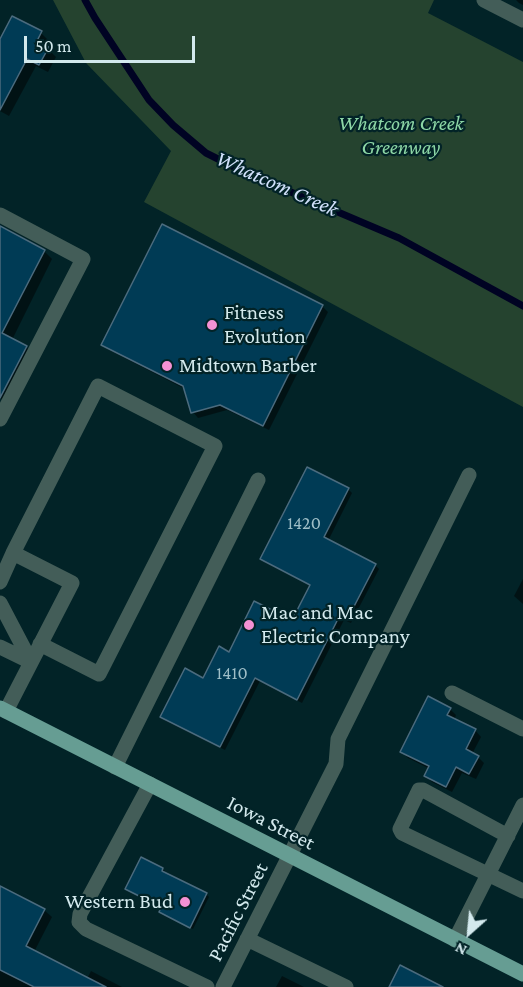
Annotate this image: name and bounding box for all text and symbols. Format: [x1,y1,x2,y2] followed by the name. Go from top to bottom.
[27,24,198,62] scale bar
[35,36,72,56] text: 50 m
[338,111,464,161] park label: Whatcom Creek Greenway
[212,145,342,223] water label: Whatcom Creek
[224,300,306,350] place label: Fitness Evolution
[205,318,219,332] marker: Fitness Evolution
[179,353,317,379] place label: Midtown Barber
[160,359,174,373] marker: Midtown Barber
[287,512,321,534] house number: 1420
[261,600,410,650] place label: Mac and Mac Electric Company
[242,618,256,632] marker: Mac and Mac Electric Company
[216,662,248,684] house number: 1410
[223,790,319,856] street label: Iowa Street
[202,859,274,965] street label: Pacific Street
[65,889,173,915] place label: Western Bud
[178,895,192,909] marker: Western Bud
[439,903,499,963] north arrow
[452,939,469,960] text: N

